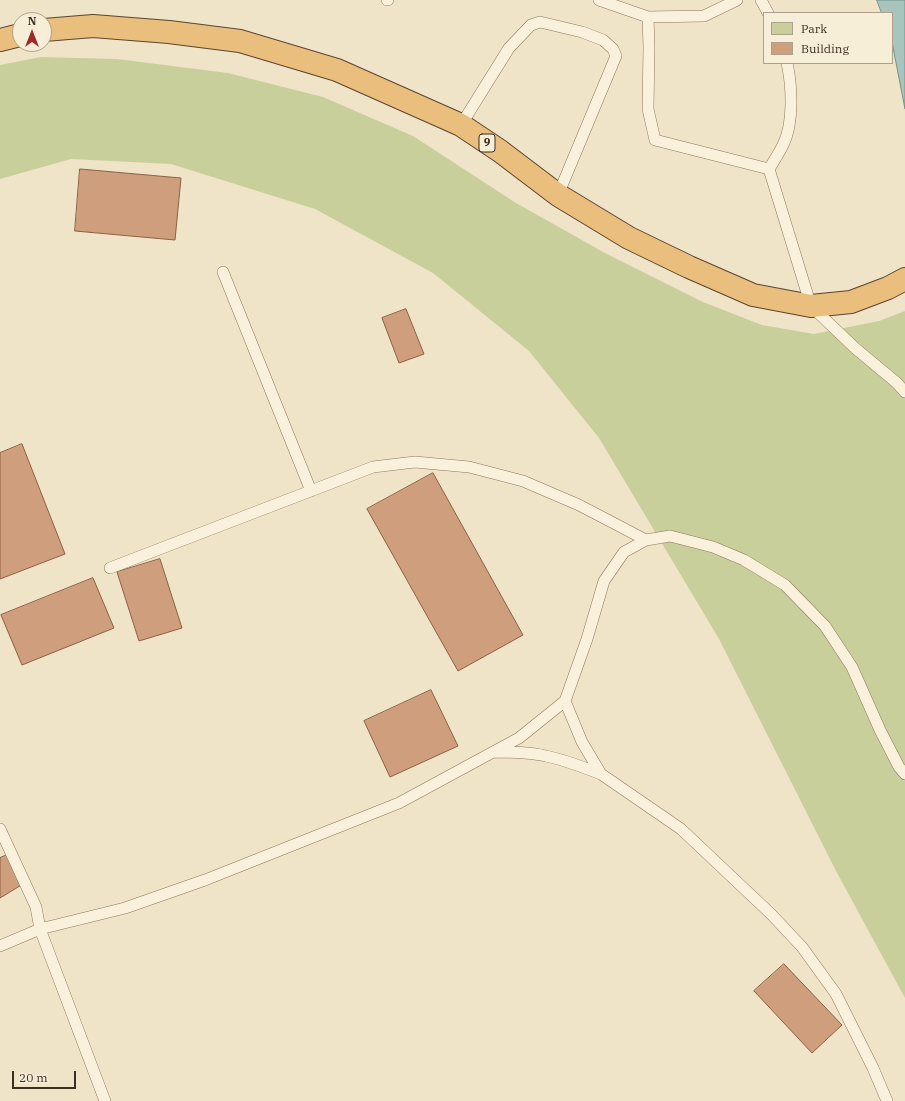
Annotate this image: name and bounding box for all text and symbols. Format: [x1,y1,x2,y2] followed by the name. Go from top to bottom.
[12,12,52,52] north arrow
[763,12,893,64] legend
[28,14,36,28] text: N
[801,21,827,36] text: Park
[801,41,849,56] text: Building
[479,134,495,152] road number: 9
[14,1063,78,1089] scale bar
[19,1070,48,1085] text: 20 m

